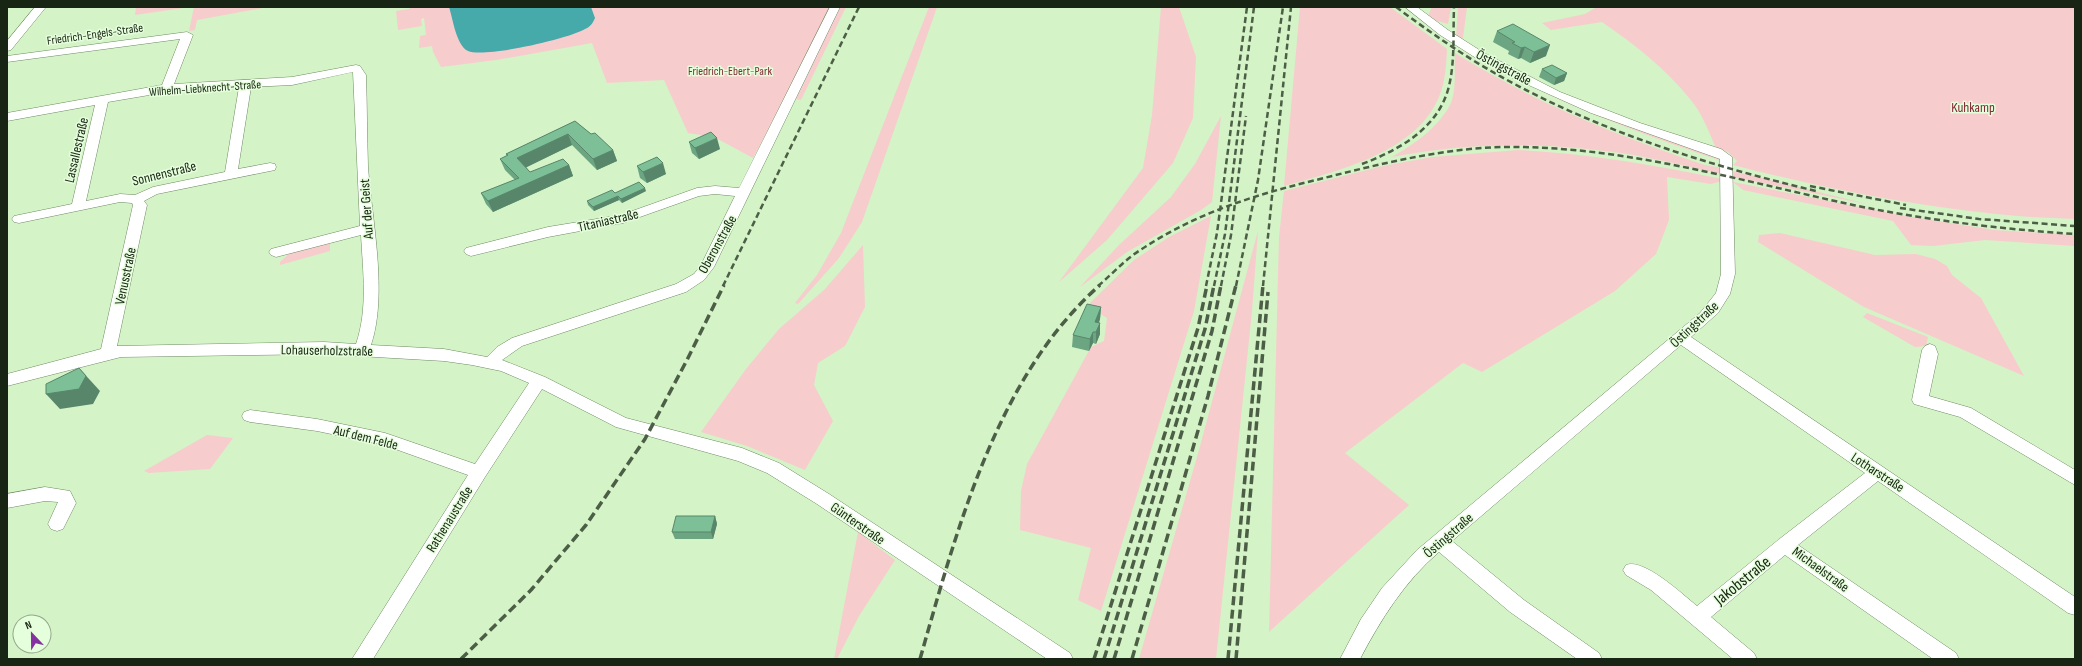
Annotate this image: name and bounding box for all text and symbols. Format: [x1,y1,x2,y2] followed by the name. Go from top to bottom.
[46,20,144,49] street label: Friedrich-Engels-Straße
[1473,46,1534,89] street label: Östingstraße
[688,64,772,79] park label: Friedrich-Ebert-Park
[149,77,262,100] street label: Wilhelm-Liebknecht-Straße
[1951,99,1995,116] park label: Kuhkamp
[61,116,92,184] street label: Lassallestraße
[130,157,198,190] street label: Sonnenstraße
[356,178,377,241] street label: Auf der Geist
[576,205,640,236] street label: Titaniastraße
[695,212,740,276] street label: Oberonstraße
[111,246,140,306] street label: Venusstraße
[1666,298,1722,351] street label: Östingstraße
[281,341,373,360] street label: Lohauserholzstraße
[331,421,400,454] street label: Auf dem Felde
[1848,449,1908,496] street label: Lotharstraße
[422,483,476,555] street label: Rathenaustraße
[827,499,888,548] street label: Günterstraße
[1420,509,1477,562] street label: Östingstraße
[1789,543,1852,596] street label: Michaelstraße
[1710,552,1775,610] street label: Jakobstraße
[12,614,52,654] north arrow
[23,618,34,632] text: N

